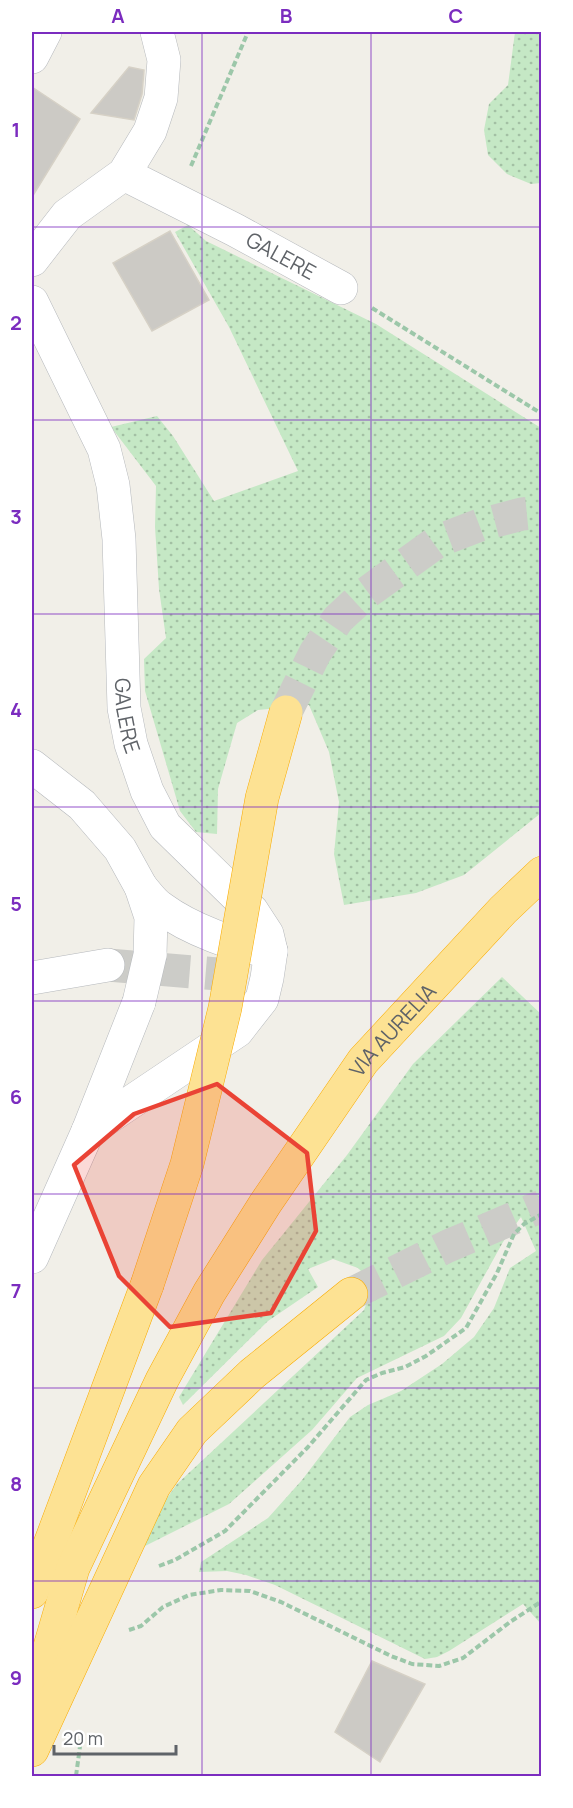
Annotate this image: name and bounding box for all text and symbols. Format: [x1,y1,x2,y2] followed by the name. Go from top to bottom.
[111,2,125,29] text: A
[280,2,293,29] text: B
[449,2,463,29] text: C
[12,116,20,143] text: 1
[241,225,321,286] street label: GALERE
[10,309,22,336] text: 2
[10,503,22,530] text: 3
[109,678,147,757] street label: GALERE
[10,696,22,723] text: 4
[10,890,22,917] text: 5
[343,977,442,1082] street label: VIA AURELIA
[10,1083,22,1110] text: 6
[11,1277,21,1304] text: 7
[10,1470,22,1497] text: 8
[10,1664,22,1691] text: 9
[54,1718,176,1756] scale bar
[63,1726,103,1750] text: 20 m

